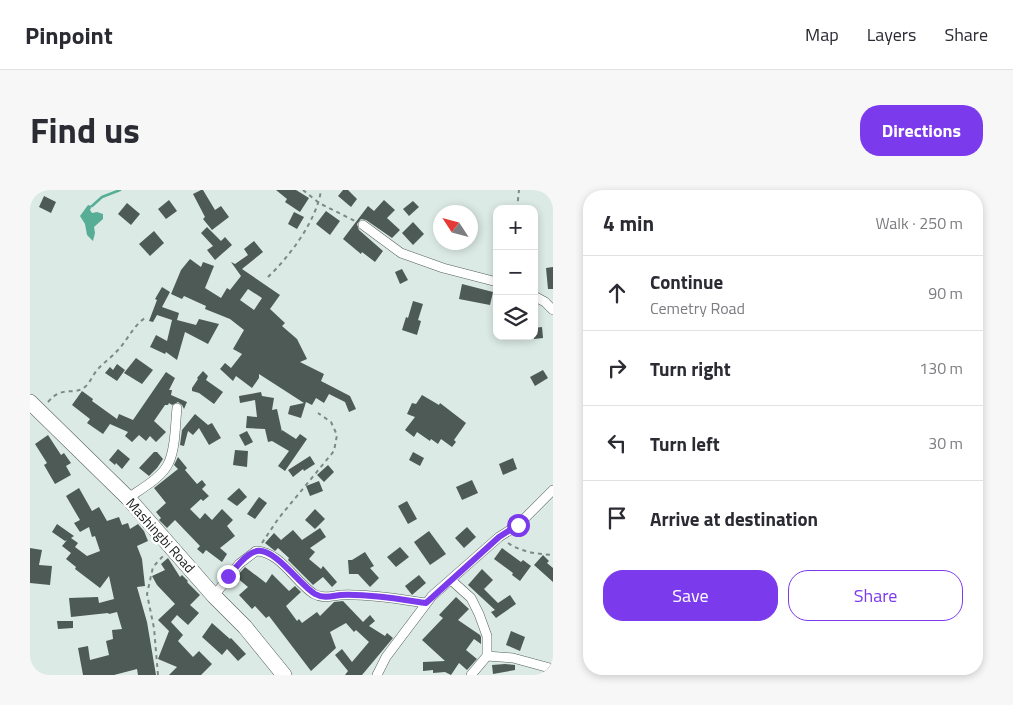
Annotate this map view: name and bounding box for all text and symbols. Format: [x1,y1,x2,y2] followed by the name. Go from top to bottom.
[25,17,113,53] text: Pinpoint
[805,21,839,48] text: Map
[867,21,916,48] text: Layers
[944,21,988,48] text: Share
[30,103,140,157] text: Find us
[860,105,983,156] button: Directions
[433,205,478,250] north arrow
[493,205,538,340] map controls
[493,205,538,250] button: +
[603,207,654,239] text: 4 min
[875,211,963,235] text: Walk · 250 m
[493,250,538,295] button: −
[650,267,723,296] text: Continue
[603,279,631,307] icon: ahead
[928,281,963,305] text: 90 m
[493,295,538,340] button: layers
[650,296,745,320] text: Cemetry Road
[603,354,631,382] icon: right
[650,354,731,383] text: Turn right
[919,356,963,380] text: 130 m
[603,429,631,457] icon: left
[650,429,720,458] text: Turn left
[928,431,963,455] text: 30 m
[122,493,200,577] street label: Mashingbi Road
[603,504,631,532] icon: arrive
[650,504,818,533] text: Arrive at destination
[507,514,530,537] route start
[217,565,240,588] route end
[603,570,778,621] button: Save
[788,570,963,621] button: Share

